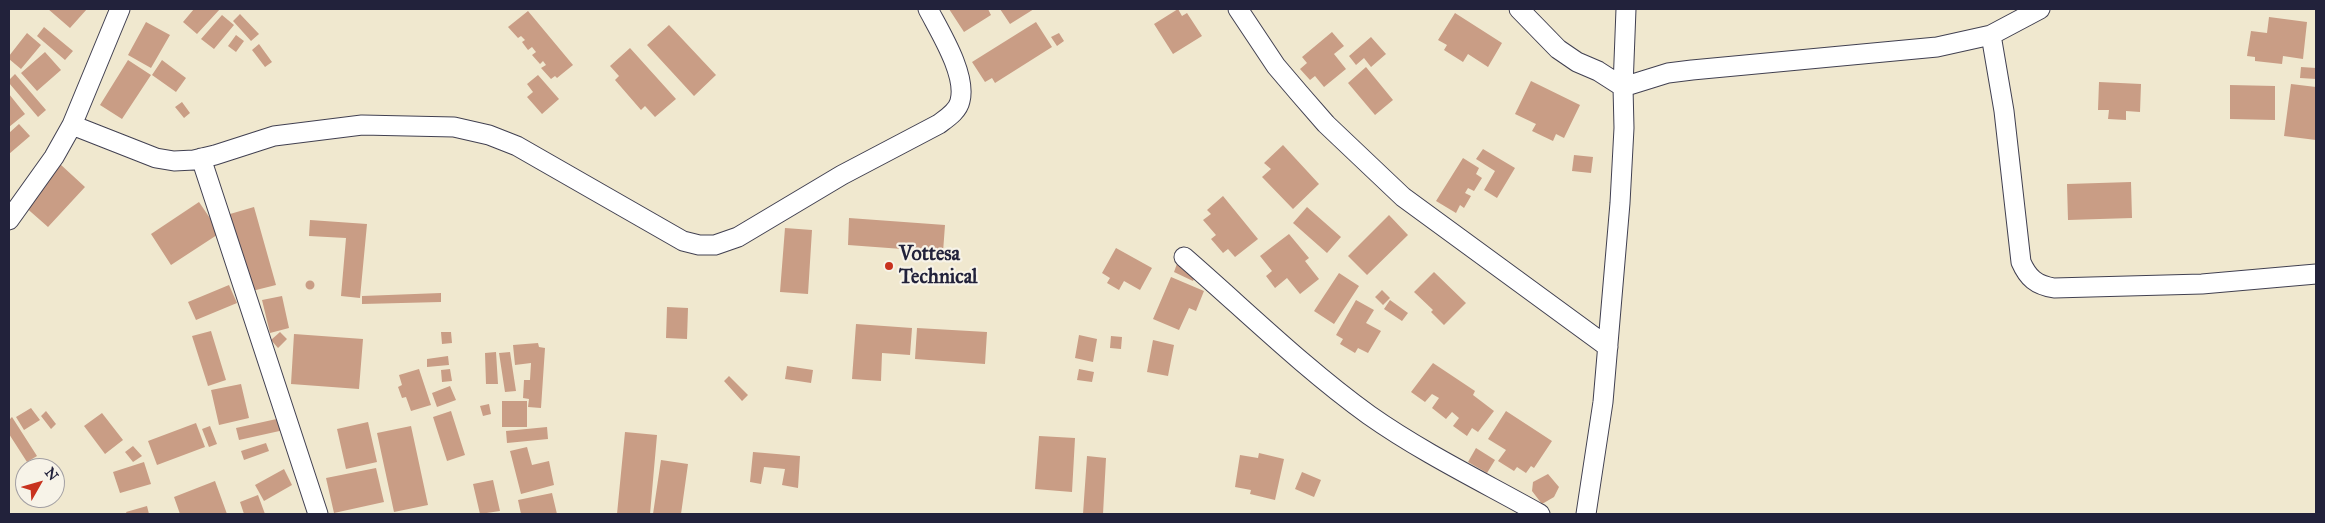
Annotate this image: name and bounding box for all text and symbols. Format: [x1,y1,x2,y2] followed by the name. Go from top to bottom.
[899,243,977,290] place label: Vottesa Technical
[883,260,895,272] marker: Vottesa Technical
[15,458,65,508] north arrow
[41,464,62,484] text: N

